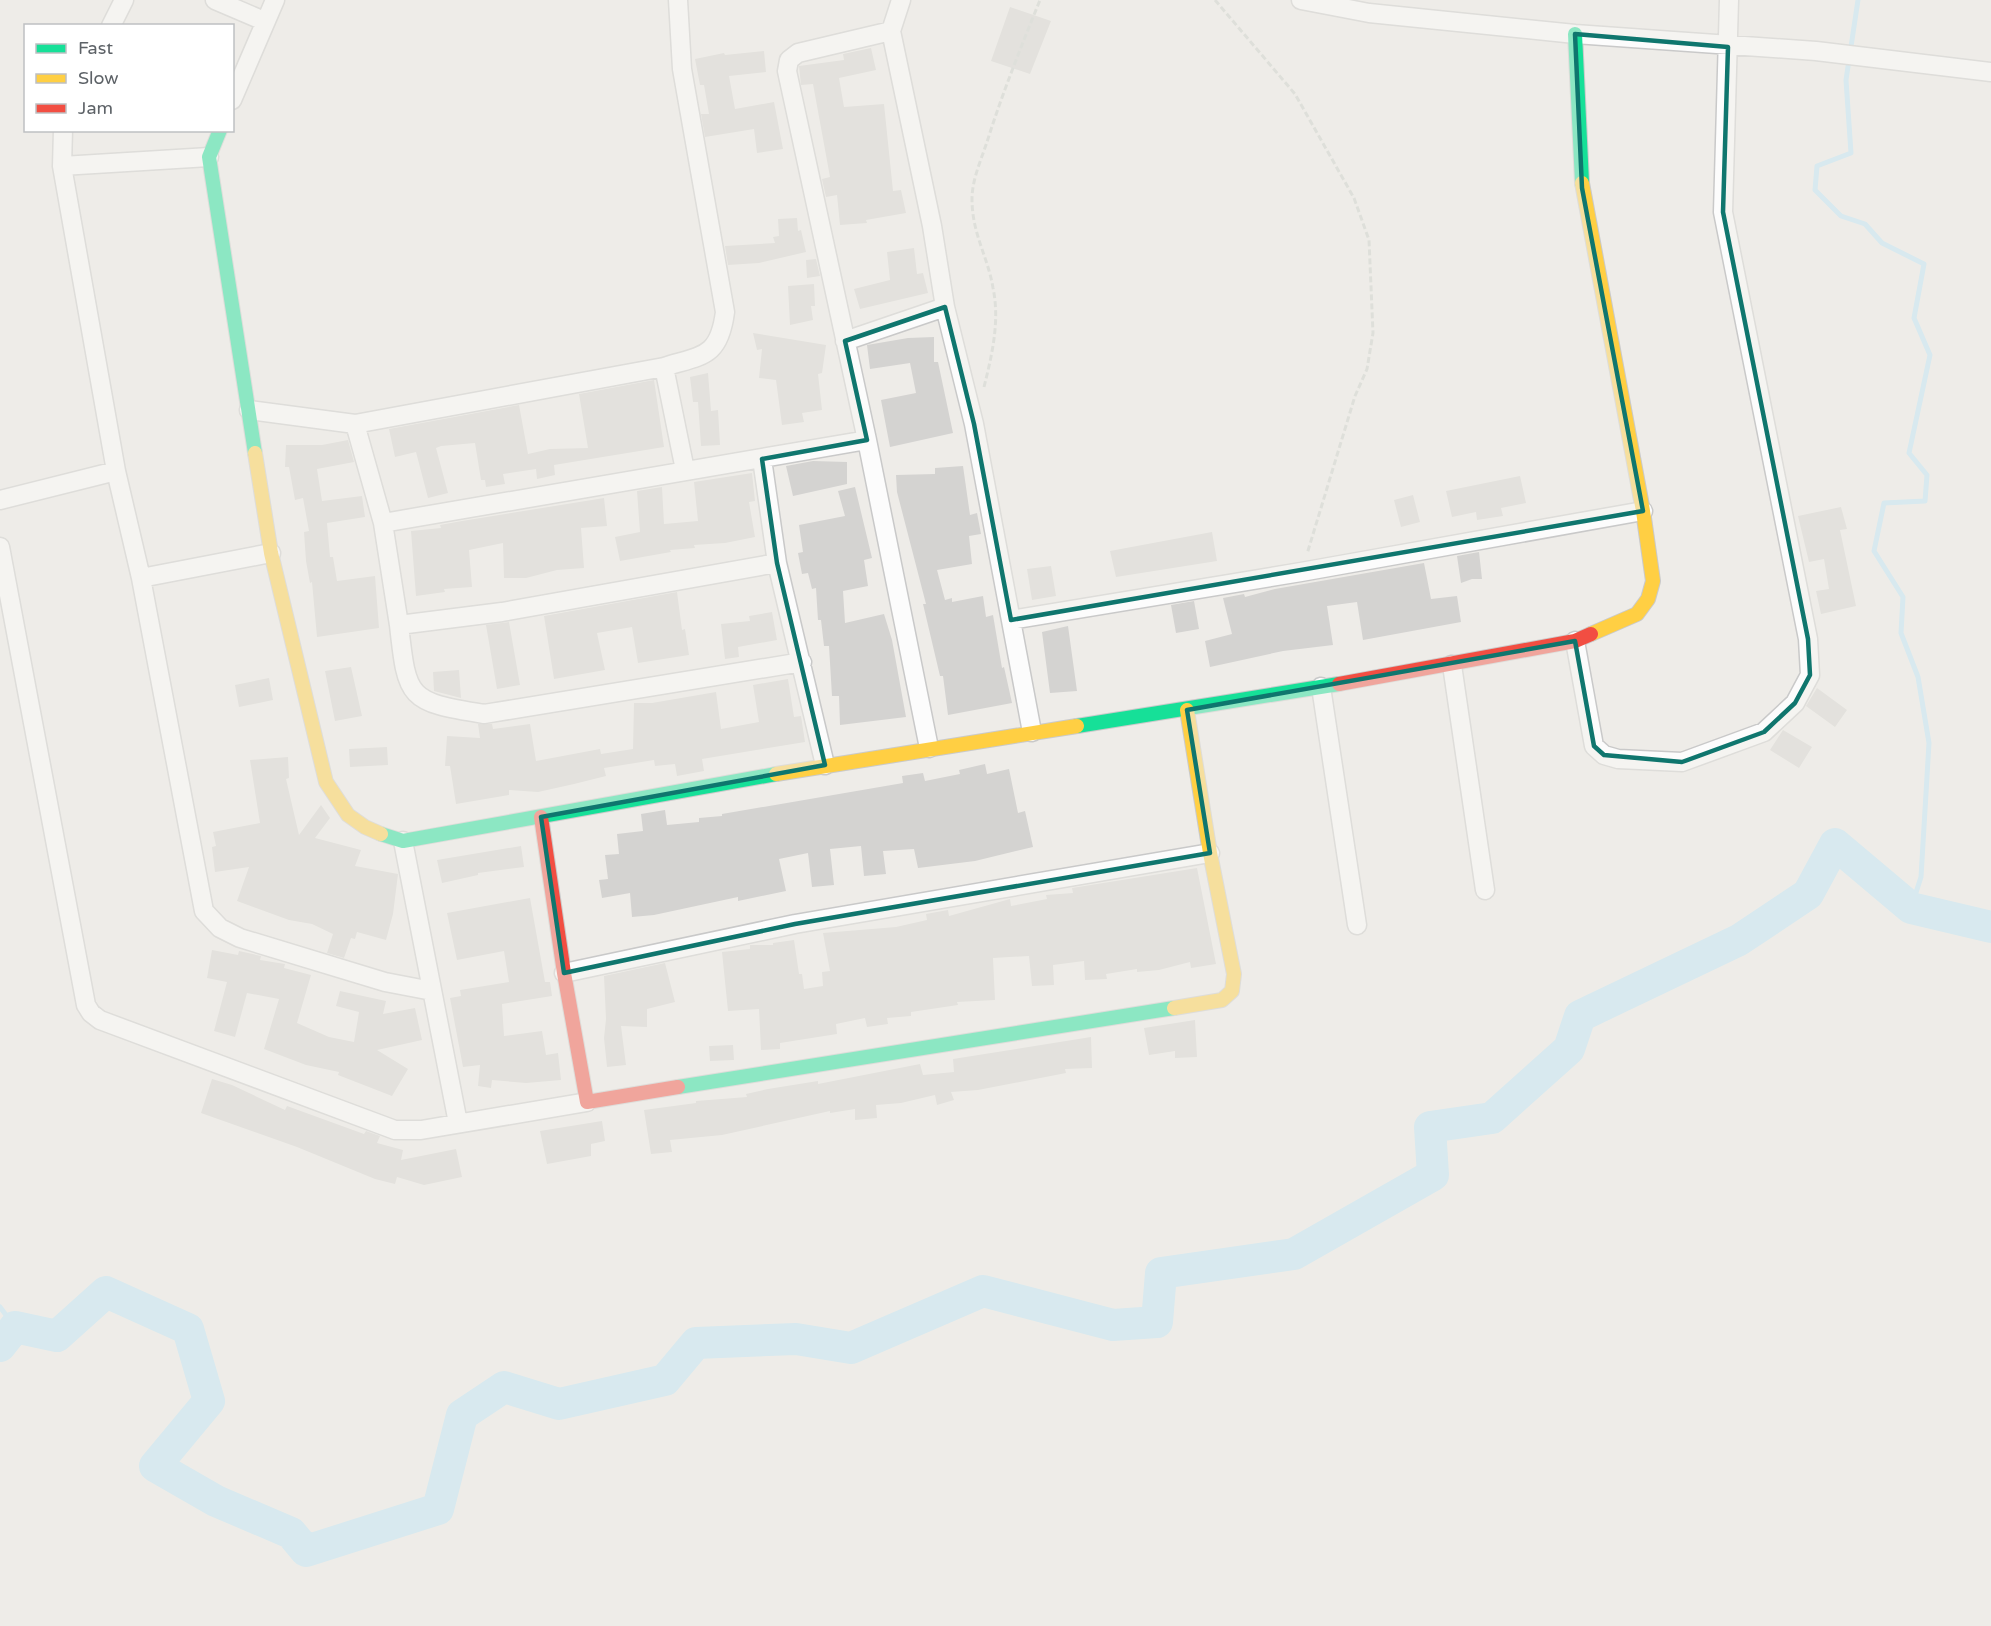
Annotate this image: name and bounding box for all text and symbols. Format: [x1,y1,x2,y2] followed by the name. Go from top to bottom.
[24,24,234,132] legend
[78,37,113,59] text: Fast
[78,67,119,89] text: Slow
[78,97,113,119] text: Jam

